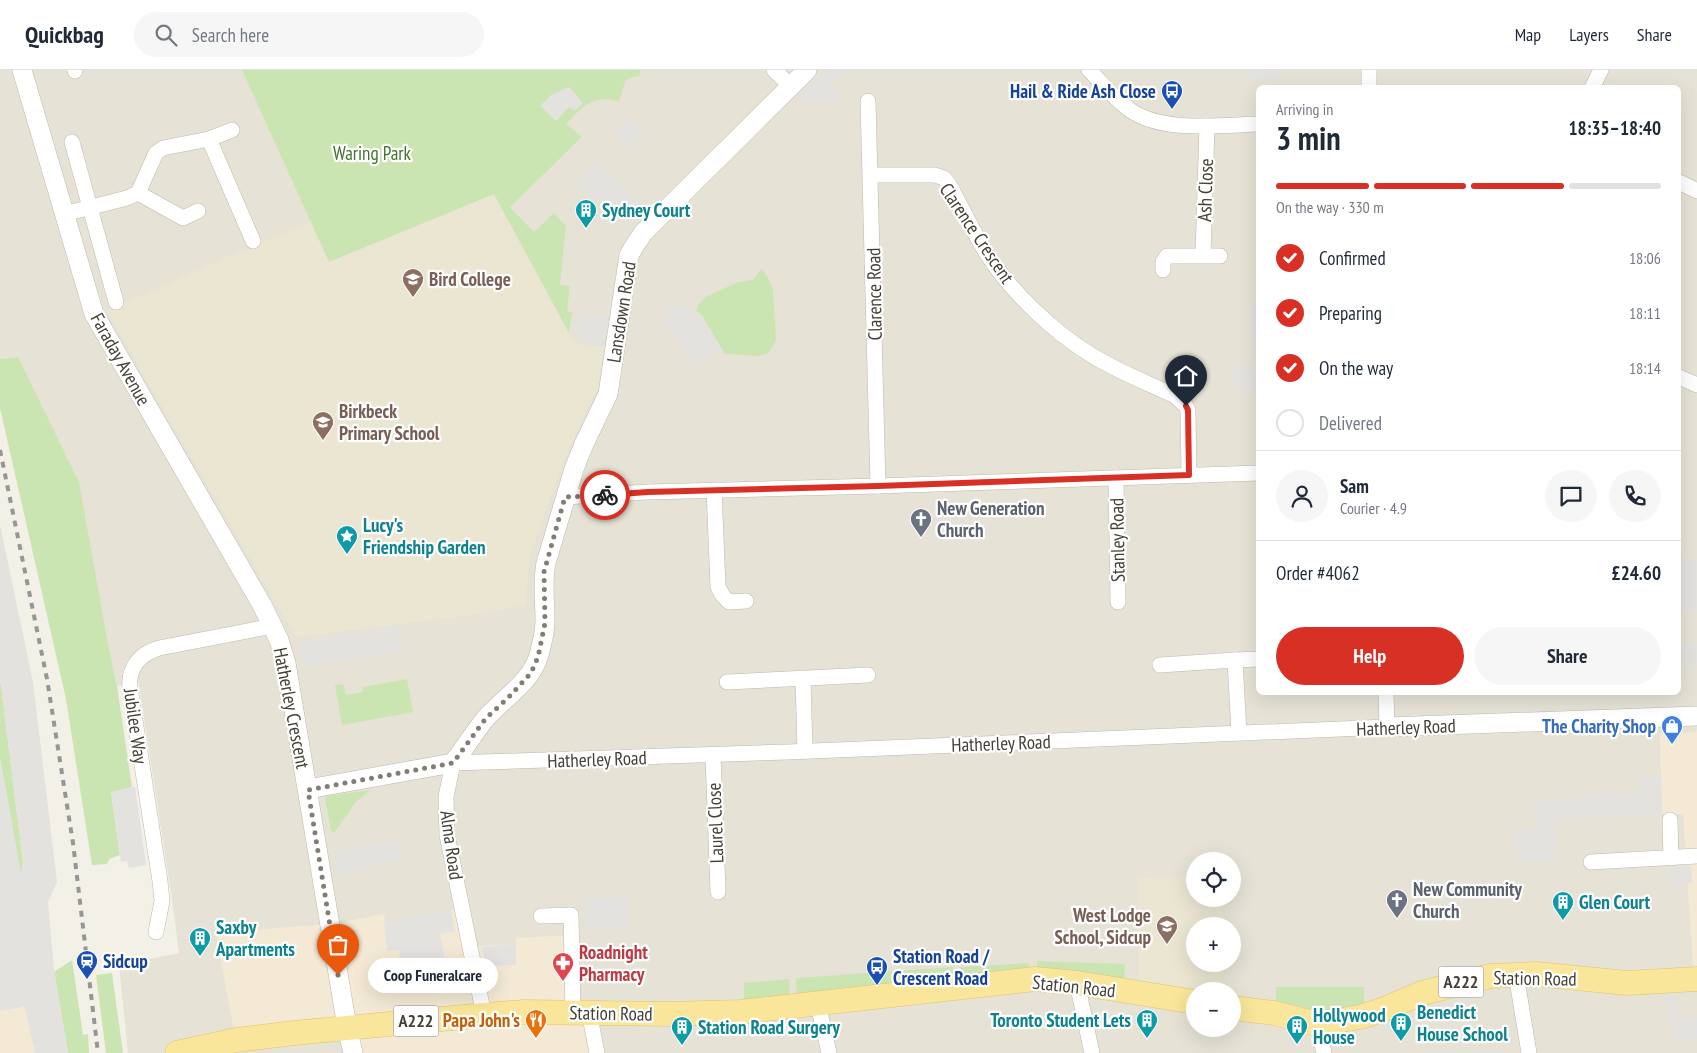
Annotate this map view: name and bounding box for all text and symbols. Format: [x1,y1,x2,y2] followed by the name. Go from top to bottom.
[134,12,484,57] search box
[25,19,104,50] text: Quickbag
[152,21,180,49] icon: search
[192,23,269,47] text: Search here
[1515,23,1541,46] text: Map
[1569,23,1609,46] text: Layers
[1637,23,1672,46] text: Share
[1010,79,1156,103] place label: Hail & Ride Ash Close
[1160,79,1184,110] bus stop icon: Hail & Ride Ash Close
[1276,99,1333,119] text: Arriving in
[1568,116,1661,140] text: 18:35–18:40
[1276,117,1341,159] text: 3 min
[333,141,412,165] park label: Waring Park
[1192,158,1218,222] street label: Ash Close
[935,178,1020,289] street label: Clarence Crescent
[1276,197,1384,217] text: On the way · 330 m
[574,198,598,229] building icon: Sydney Court
[602,198,691,222] place label: Sydney Court
[1276,244,1304,272] icon: check
[1319,246,1386,270] text: Confirmed
[861,247,887,341] street label: Clarence Road
[1629,248,1661,268] text: 18:06
[601,260,641,364] street label: Lansdown Road
[401,267,425,298] school or university icon: Bird College
[429,267,511,291] place label: Bird College
[1276,299,1304,327] icon: check
[1319,301,1382,325] text: Preparing
[1629,303,1661,323] text: 18:11
[86,308,156,410] street label: Faraday Avenue
[1276,354,1304,382] icon: check
[1165,355,1207,406] pin
[1319,356,1393,380] text: On the way
[1629,358,1661,378] text: 18:14
[1172,362,1200,390] icon: home
[339,399,440,445] place label: Birkbeck Primary School
[311,410,335,441] school or university icon: Birkbeck Primary School
[1319,411,1382,435] text: Delivered
[580,470,630,520] courier
[1276,470,1328,522] button: person
[1545,470,1597,522] button: chat
[1609,470,1661,522] button: phone
[1340,474,1369,498] text: Sam
[591,481,619,509] icon: bike
[937,496,1045,542] place label: New Generation Church
[1104,498,1130,582] street label: Stanley Road
[1340,498,1407,518] text: Courier · 4.9
[909,507,933,538] church icon: New Generation Church
[363,513,486,559] place label: Lucy's Friendship Garden
[335,524,359,555] place icon: Lucy's Friendship Garden
[1276,561,1360,585] text: Order #4062
[1612,561,1661,585] text: £24.60
[1276,627,1464,685] button: Help
[1474,627,1661,685] button: Share
[269,645,316,771] street label: Hatherley Crescent
[119,686,153,766] street label: Jubilee Way
[1356,713,1456,741] street label: Hatherley Road
[1542,714,1656,738] place label: The Charity Shop
[1660,714,1684,745] shop icon: The Charity Shop
[951,729,1051,757] street label: Hatherley Road
[547,745,647,773] street label: Hatherley Road
[702,782,728,864] street label: Laurel Close
[435,809,469,881] street label: Alma Road
[1186,852,1241,1037] map controls
[1186,852,1241,907] button: locate
[1413,877,1522,923] place label: New Community Church
[1385,888,1409,919] church icon: New Community Church
[1551,890,1575,921] building icon: Glen Court
[1579,890,1651,914] place label: Glen Court
[1054,903,1152,949] place label: West Lodge School, Sidcup
[1155,914,1179,945] school or university icon: West Lodge School, Sidcup
[215,915,295,961] place label: Saxby Apartments
[1186,917,1241,972] button: +
[317,924,359,975] pin
[188,926,212,957] building icon: Saxby Apartments
[324,931,352,959] icon: bag
[579,940,648,986] place label: Roadnight Pharmacy
[893,944,990,990] place label: Station Road / Crescent Road
[75,949,99,980] station icon: Sidcup
[103,949,148,973] place label: Sidcup
[551,951,575,982] pharmacy icon: Roadnight Pharmacy
[865,955,889,986] bus stop icon: Station Road / Crescent Road
[368,958,498,992] callout: Coop Funeralcare
[384,965,482,985] text: Coop Funeralcare
[1493,965,1577,991] street label: Station Road
[1438,966,1484,998] road number: A222
[1031,970,1117,1002] street label: Station Road
[1186,982,1241,1037] button: −
[569,1000,653,1026] street label: Station Road
[1417,1000,1508,1046] place label: Benedict House School
[1313,1003,1386,1049] place label: Hollywood House
[394,1006,438,1036] road number: A222
[443,1008,520,1032] place label: Papa John's
[524,1008,548,1039] restaurant icon: Papa John's
[990,1008,1131,1032] place label: Toronto Student Lets
[1135,1008,1159,1039] building icon: Toronto Student Lets
[1389,1011,1413,1042] building icon: Benedict House School
[1285,1014,1309,1045] building icon: Hollywood House
[670,1015,694,1046] building icon: Station Road Surgery
[698,1015,840,1039] place label: Station Road Surgery

